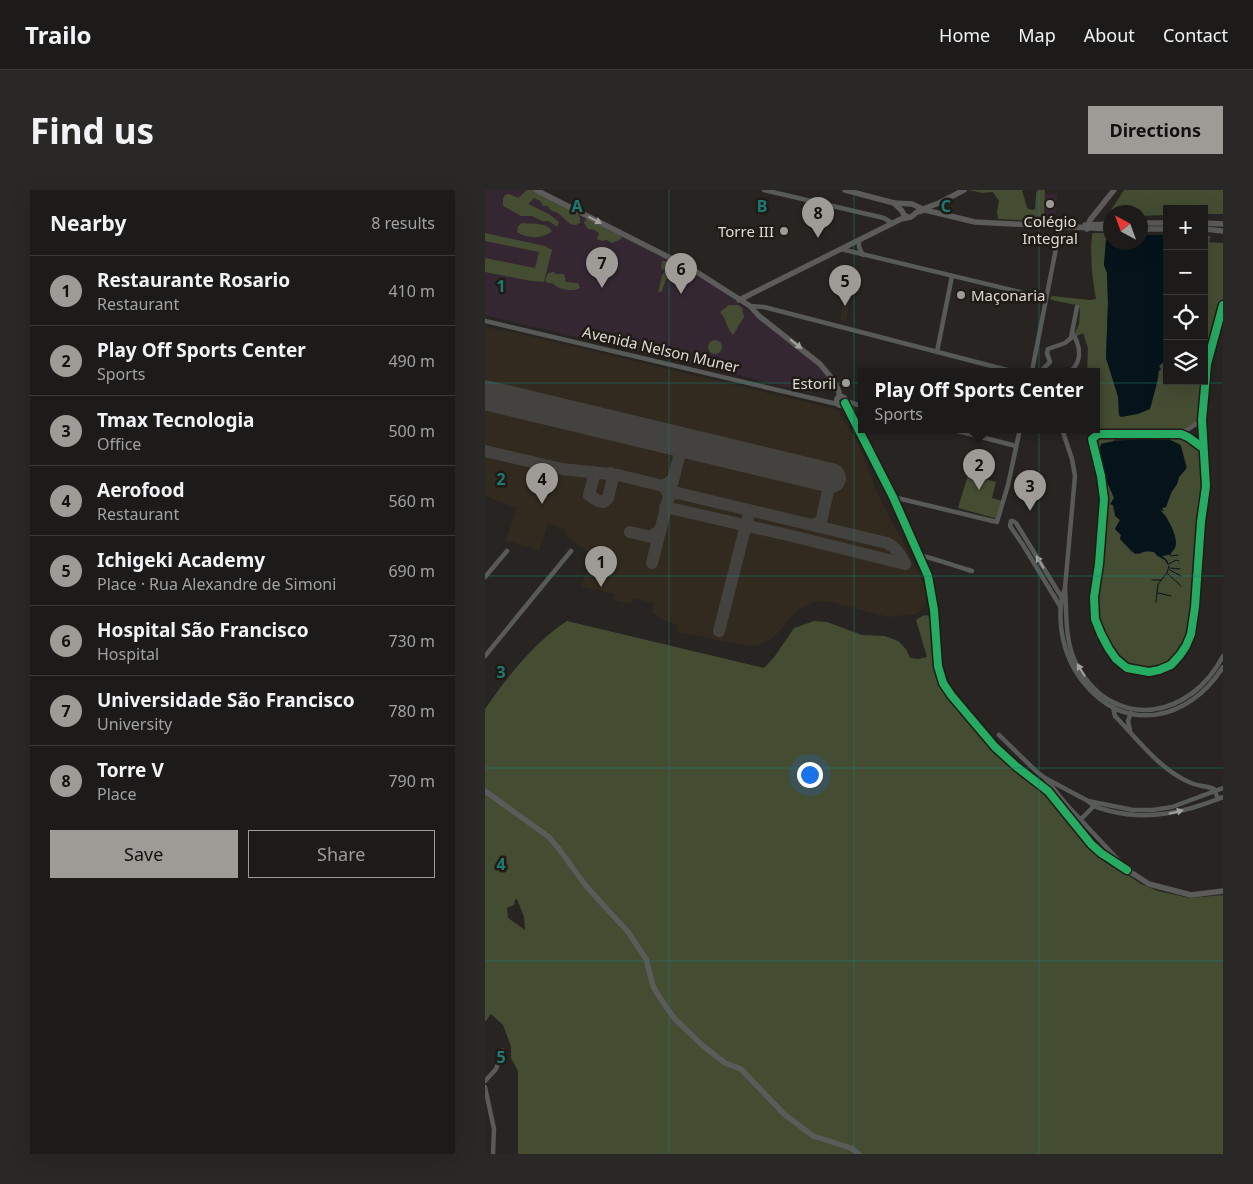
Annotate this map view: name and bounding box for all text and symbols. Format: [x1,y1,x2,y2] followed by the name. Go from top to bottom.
[25,18,92,51] text: Trailo
[939,23,990,47] text: Home
[1018,23,1056,47] text: Map
[1084,23,1135,47] text: About
[1163,23,1228,47] text: Contact
[1088,106,1223,154] button: Directions
[30,107,154,154] text: Find us
[571,195,583,217] text: A
[757,195,767,217] text: B
[941,195,951,217] text: C
[802,197,834,238] pin: 8
[1044,198,1056,210] marker: Colégio Integral
[1103,205,1148,250] north arrow
[1163,205,1208,385] map controls
[1163,205,1208,250] button: +
[50,209,126,237] text: Nearby
[1022,211,1078,248] place label: Colégio Integral
[371,212,435,234] text: 8 results
[588,216,602,224] one-way arrow
[718,221,774,241] place label: Torre III
[778,225,790,237] marker: Torre III
[586,247,618,288] pin: 7
[1163,250,1208,295] button: −
[665,253,697,294] pin: 6
[829,265,861,306] pin: 5
[97,267,290,293] text: Restaurante Rosario
[496,275,506,297] text: 1
[61,280,71,302] text: 1
[388,280,435,302] text: 410 m
[971,285,1045,305] place label: Maçonaria
[955,289,967,301] marker: Maçonaria
[97,293,179,315] text: Restaurant
[1163,295,1208,340] button: locate
[581,321,741,377] street label: Avenida Nelson Muner
[97,337,306,363] text: Play Off Sports Center
[789,339,802,350] one-way arrow
[1163,340,1208,385] button: layers
[61,350,71,372] text: 2
[388,350,435,372] text: 490 m
[97,363,145,385] text: Sports
[858,368,1100,433] popup
[792,373,836,393] place label: Estoril
[840,377,852,389] marker: Estoril
[875,377,1083,403] text: Play Off Sports Center
[875,403,923,425] text: Sports
[97,407,254,433] text: Tmax Tecnologia
[61,420,71,442] text: 3
[388,420,435,442] text: 500 m
[97,433,141,455] text: Office
[963,449,995,490] pin: 2
[526,463,558,504] pin: 4
[496,468,506,490] text: 2
[1014,470,1046,511] pin: 3
[97,477,185,503] text: Aerofood
[61,490,71,512] text: 4
[388,490,435,512] text: 560 m
[97,503,179,525] text: Restaurant
[585,546,617,587] pin: 1
[97,547,265,573] text: Ichigeki Academy
[1035,556,1044,569] one-way arrow
[61,560,71,582] text: 5
[388,560,435,582] text: 690 m
[97,573,336,595] text: Place · Rua Alexandre de Simoni
[97,617,309,643] text: Hospital São Francisco
[61,630,71,652] text: 6
[388,630,435,652] text: 730 m
[97,643,159,665] text: Hospital
[496,661,506,683] text: 3
[1076,663,1085,676] one-way arrow
[97,687,355,713] text: Universidade São Francisco
[61,700,71,722] text: 7
[388,700,435,722] text: 780 m
[97,713,172,735] text: University
[97,757,164,783] text: Torre V
[797,762,823,788] your location
[61,770,71,792] text: 8
[388,770,435,792] text: 790 m
[97,783,137,805] text: Place
[1168,808,1183,816] one-way arrow
[50,830,238,878] button: Save
[248,830,435,878] button: Share
[496,853,506,875] text: 4
[496,1046,506,1068] text: 5

